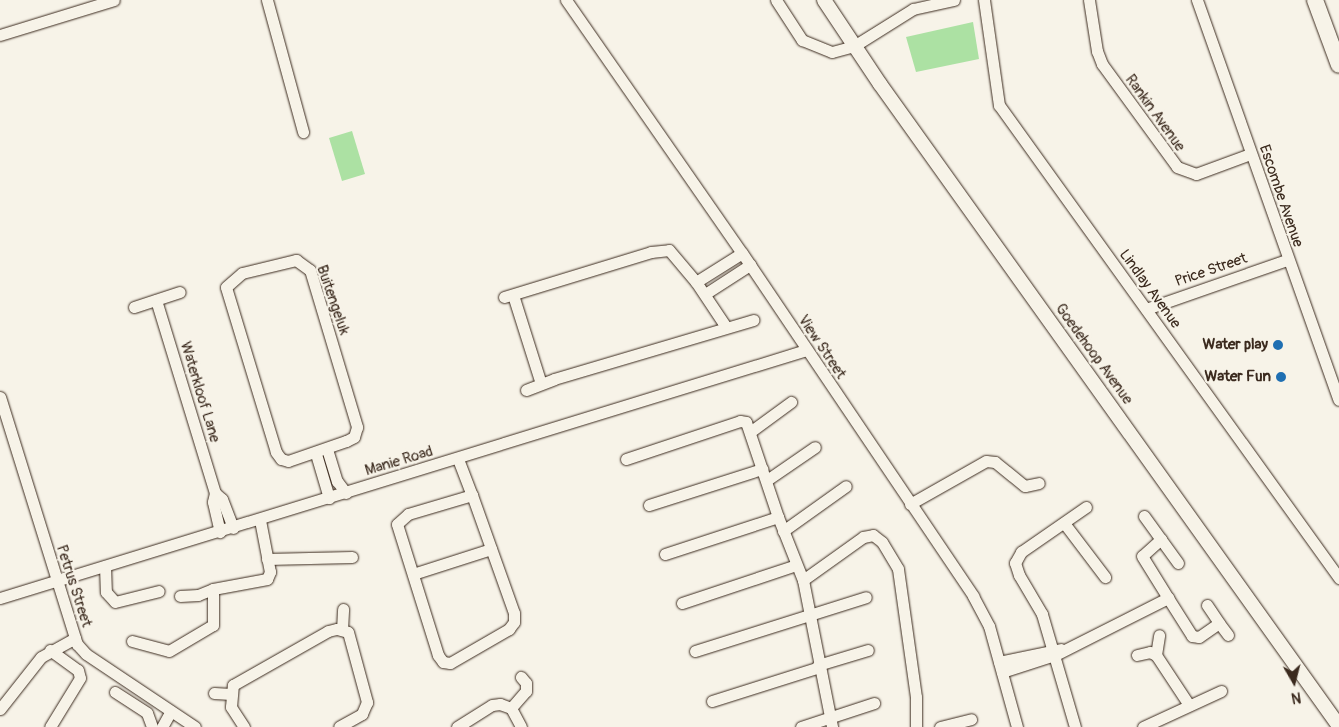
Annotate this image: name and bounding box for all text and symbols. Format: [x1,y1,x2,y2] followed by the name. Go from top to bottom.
[1121,71,1189,155] street label: Rankin Avenue
[1255,142,1307,250] street label: Escombe Avenue
[1115,246,1185,332] street label: Lindlay Avenue
[1173,249,1249,291] street label: Price Street
[313,263,353,337] street label: Buitengeluk
[1051,300,1137,408] street label: Goedehoop Avenue
[794,312,850,382] street label: View Street
[1203,336,1268,354] place label: Water play
[1272,339,1284,351] marker: Water play
[176,340,224,444] street label: Waterkloof Lane
[1205,368,1271,386] place label: Water Fun
[1275,371,1287,383] marker: Water Fun
[363,442,435,480] street label: Manie Road
[52,543,96,629] street label: Petrus Street
[1269,657,1319,707] north arrow
[1290,688,1302,706] text: N

